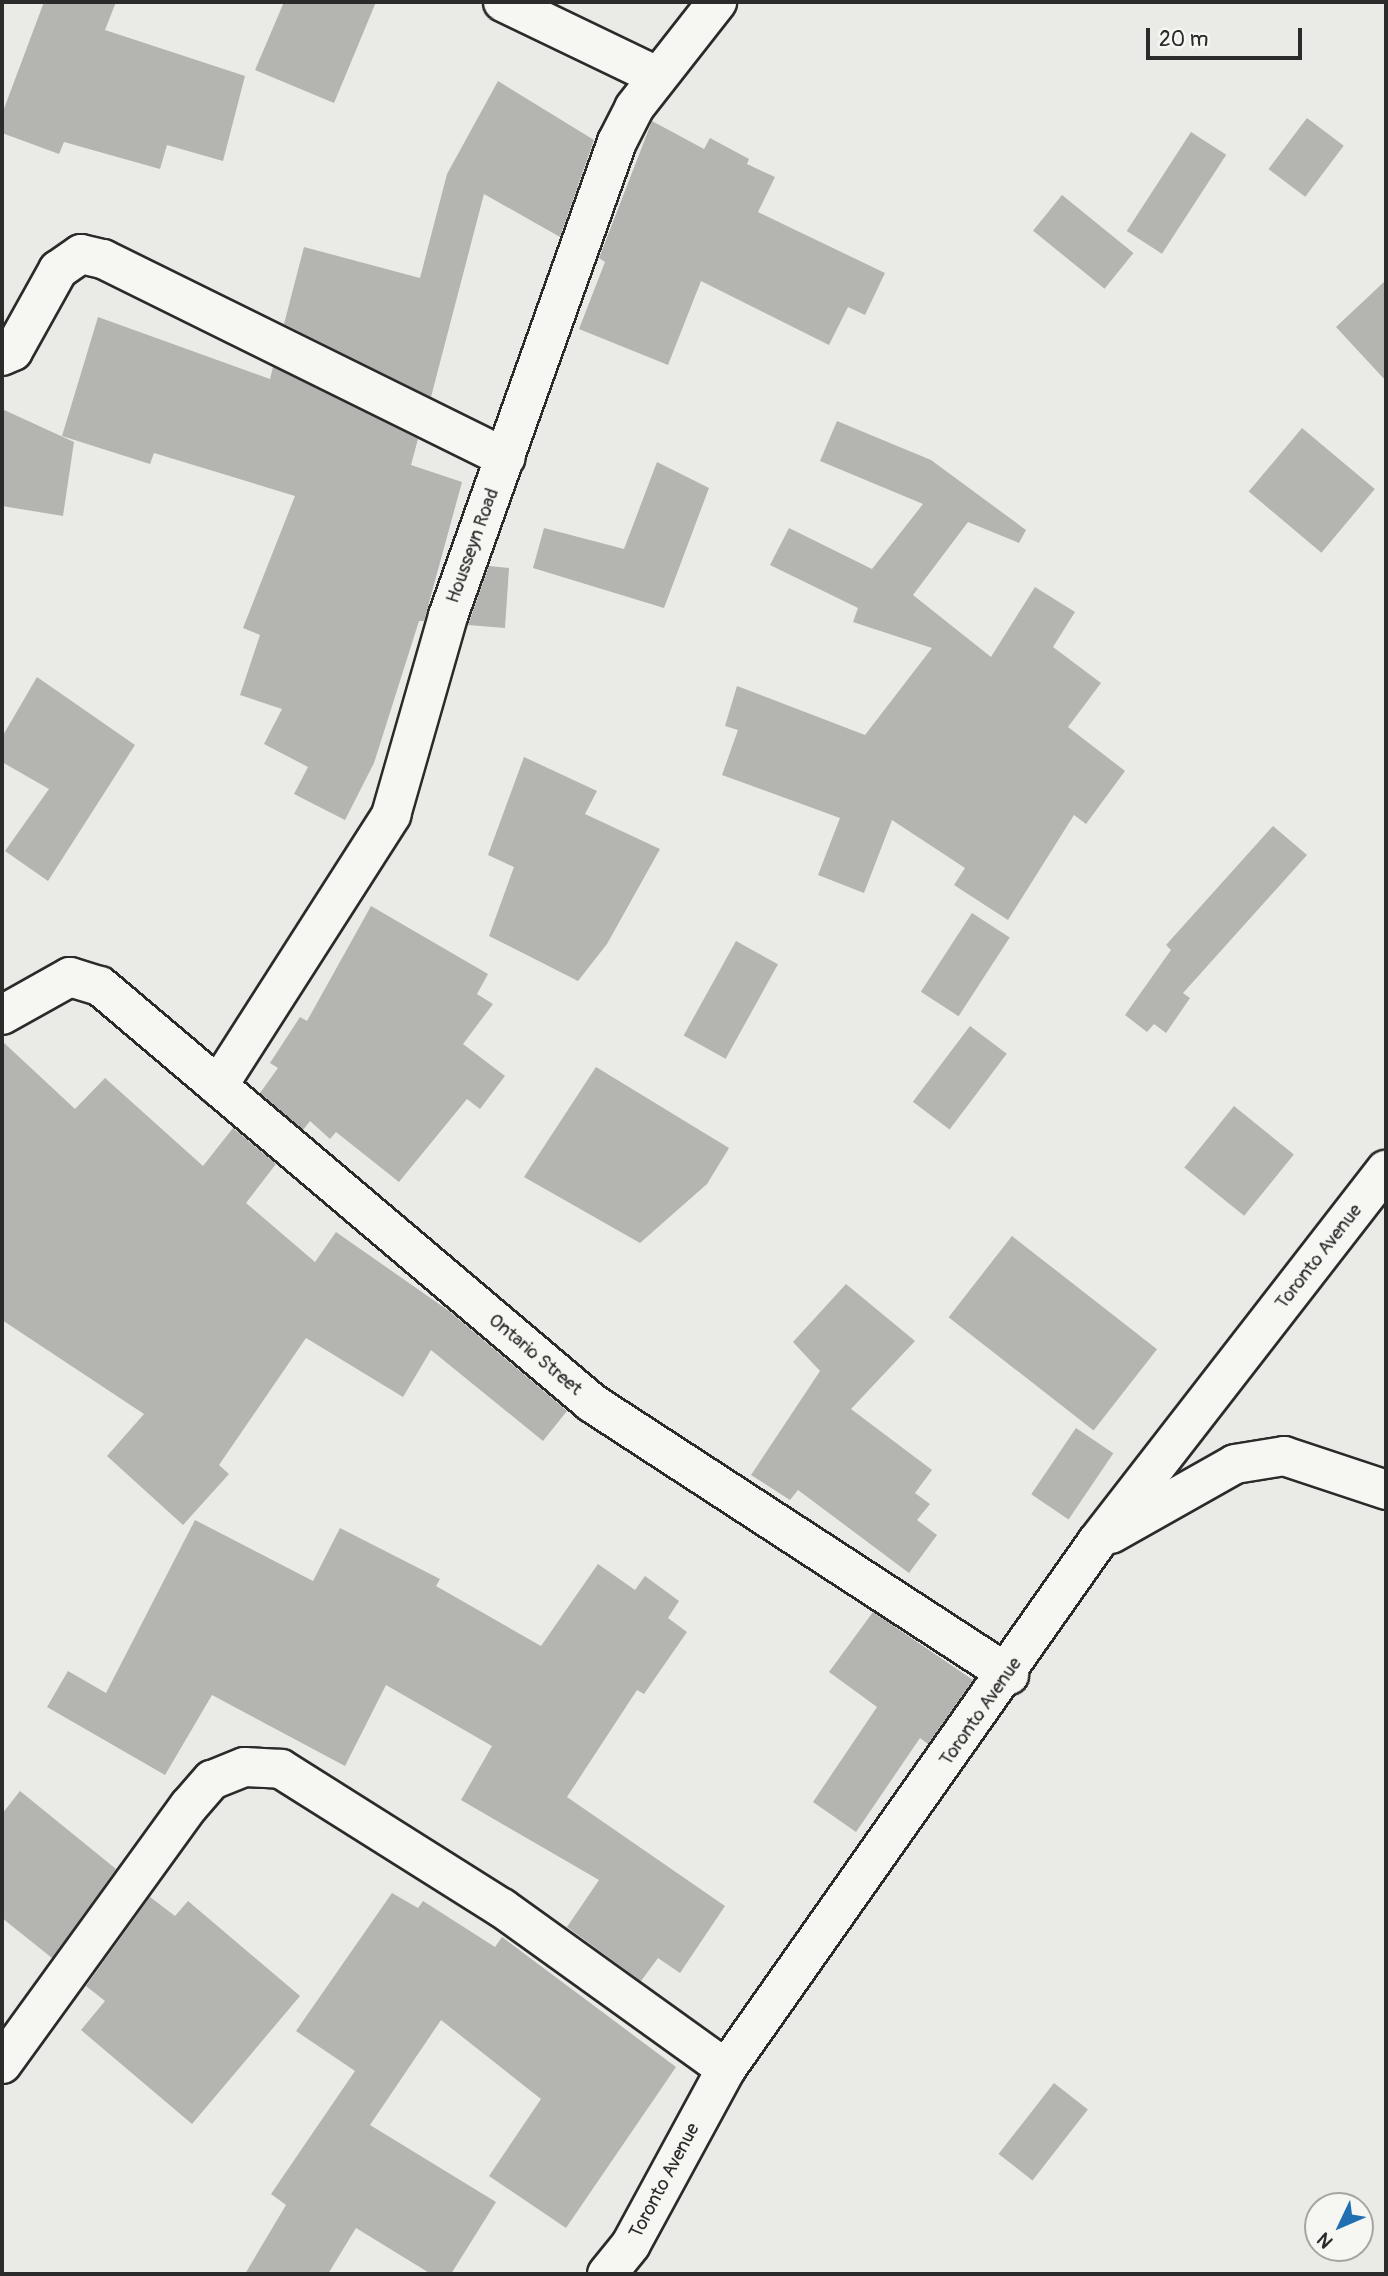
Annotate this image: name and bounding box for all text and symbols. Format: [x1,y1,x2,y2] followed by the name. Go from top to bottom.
[1150,14,1306,58] scale bar
[1159,26,1208,53] text: 20 m
[442,485,504,607] street label: Housseyn Road
[1271,1200,1367,1314] street label: Toronto Avenue
[484,1309,586,1401] street label: Ontario Street
[935,1653,1027,1771] street label: Toronto Avenue
[625,2119,705,2243] street label: Toronto Avenue
[1304,2192,1374,2262] north arrow
[1312,2227,1338,2253] text: N

